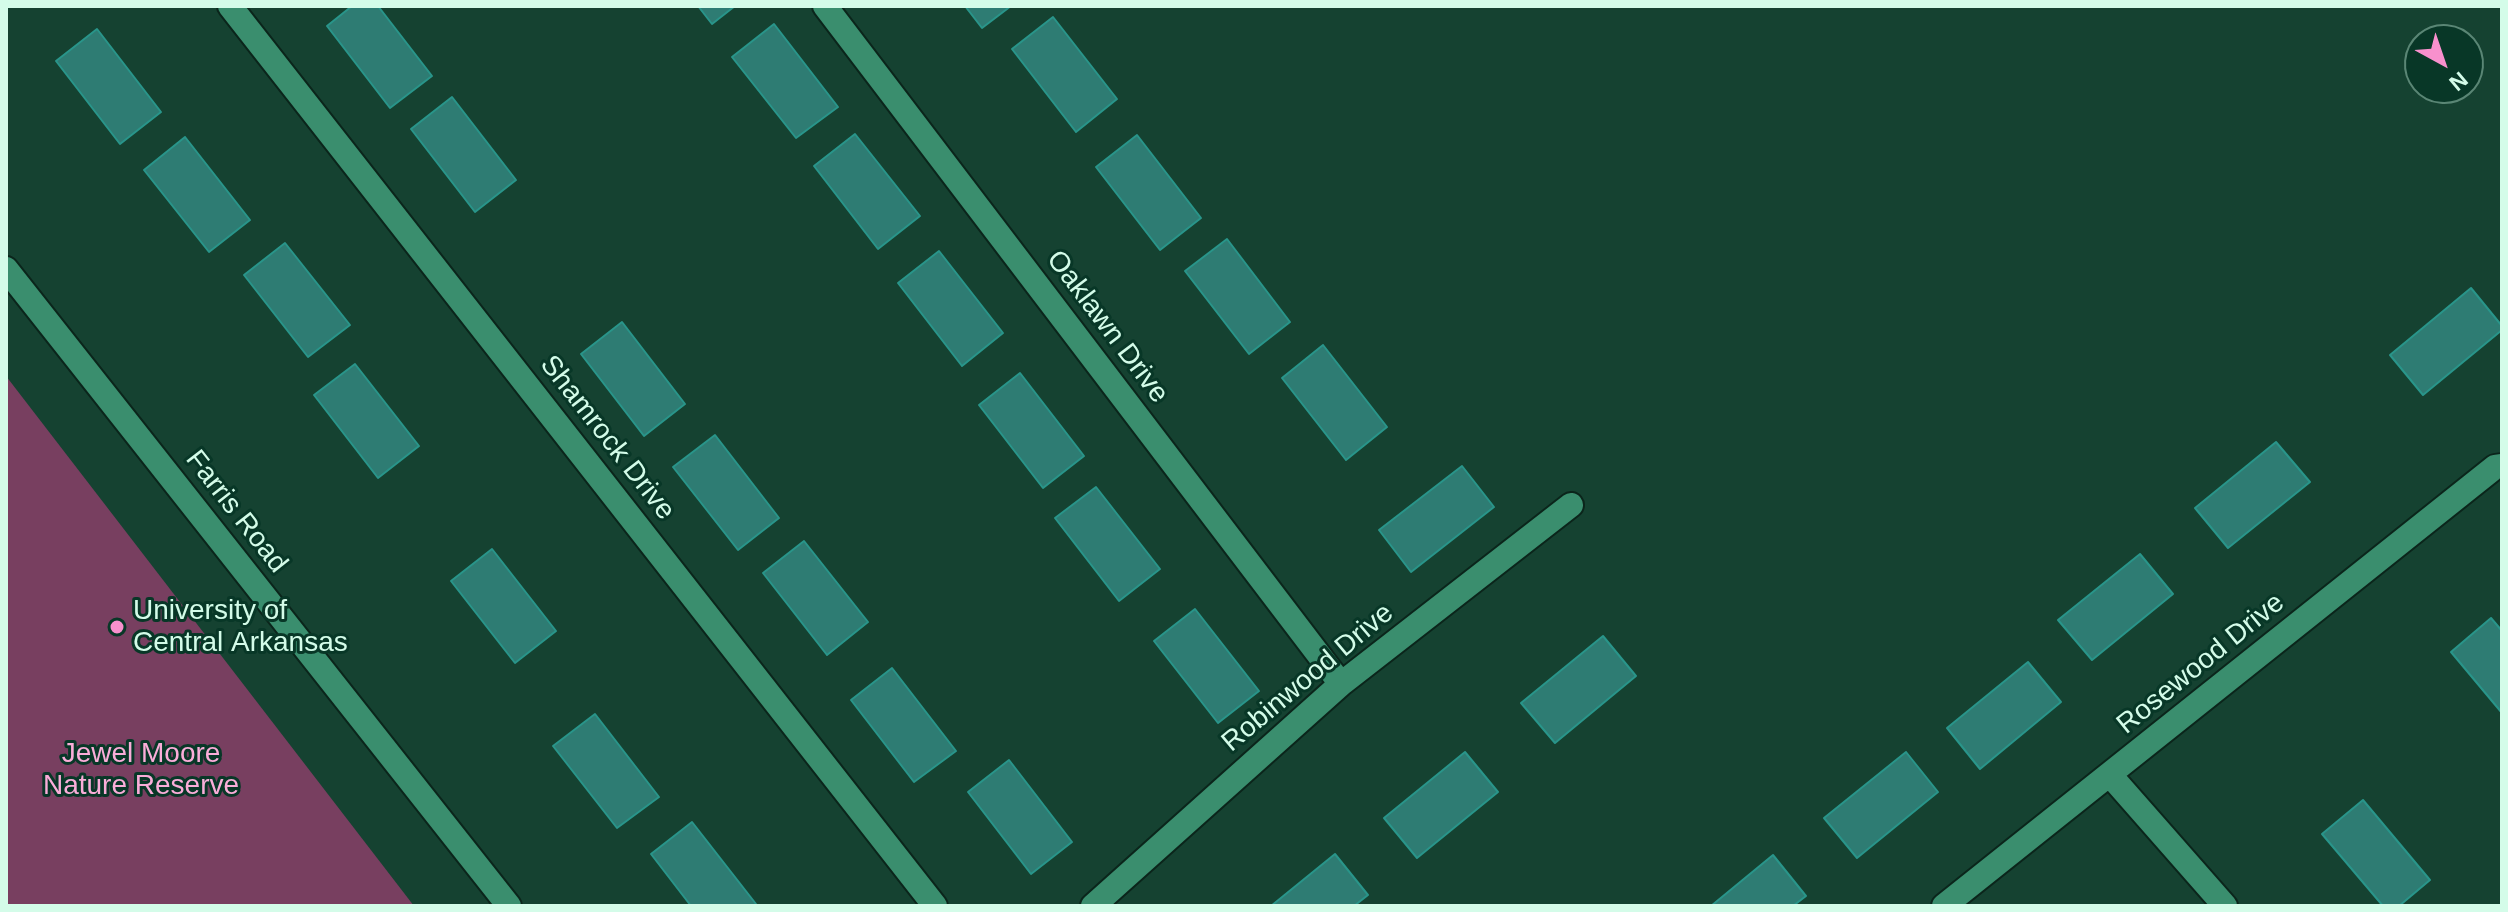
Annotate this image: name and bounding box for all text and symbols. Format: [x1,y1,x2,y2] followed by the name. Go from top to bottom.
[2404,24,2484,104] north arrow
[2444,67,2473,96] text: N
[1039,244,1175,410] street label: Oaklawn Drive
[532,349,682,527] street label: Shamrock Drive
[178,444,294,580] street label: Farris Road
[2111,586,2291,742] street label: Rosewood Drive
[133,594,348,660] place label: University of Central Arkansas
[1216,597,1400,759] street label: Robinwood Drive
[108,618,126,636] marker: University of Central Arkansas
[43,737,239,803] park label: Jewel Moore Nature Reserve

